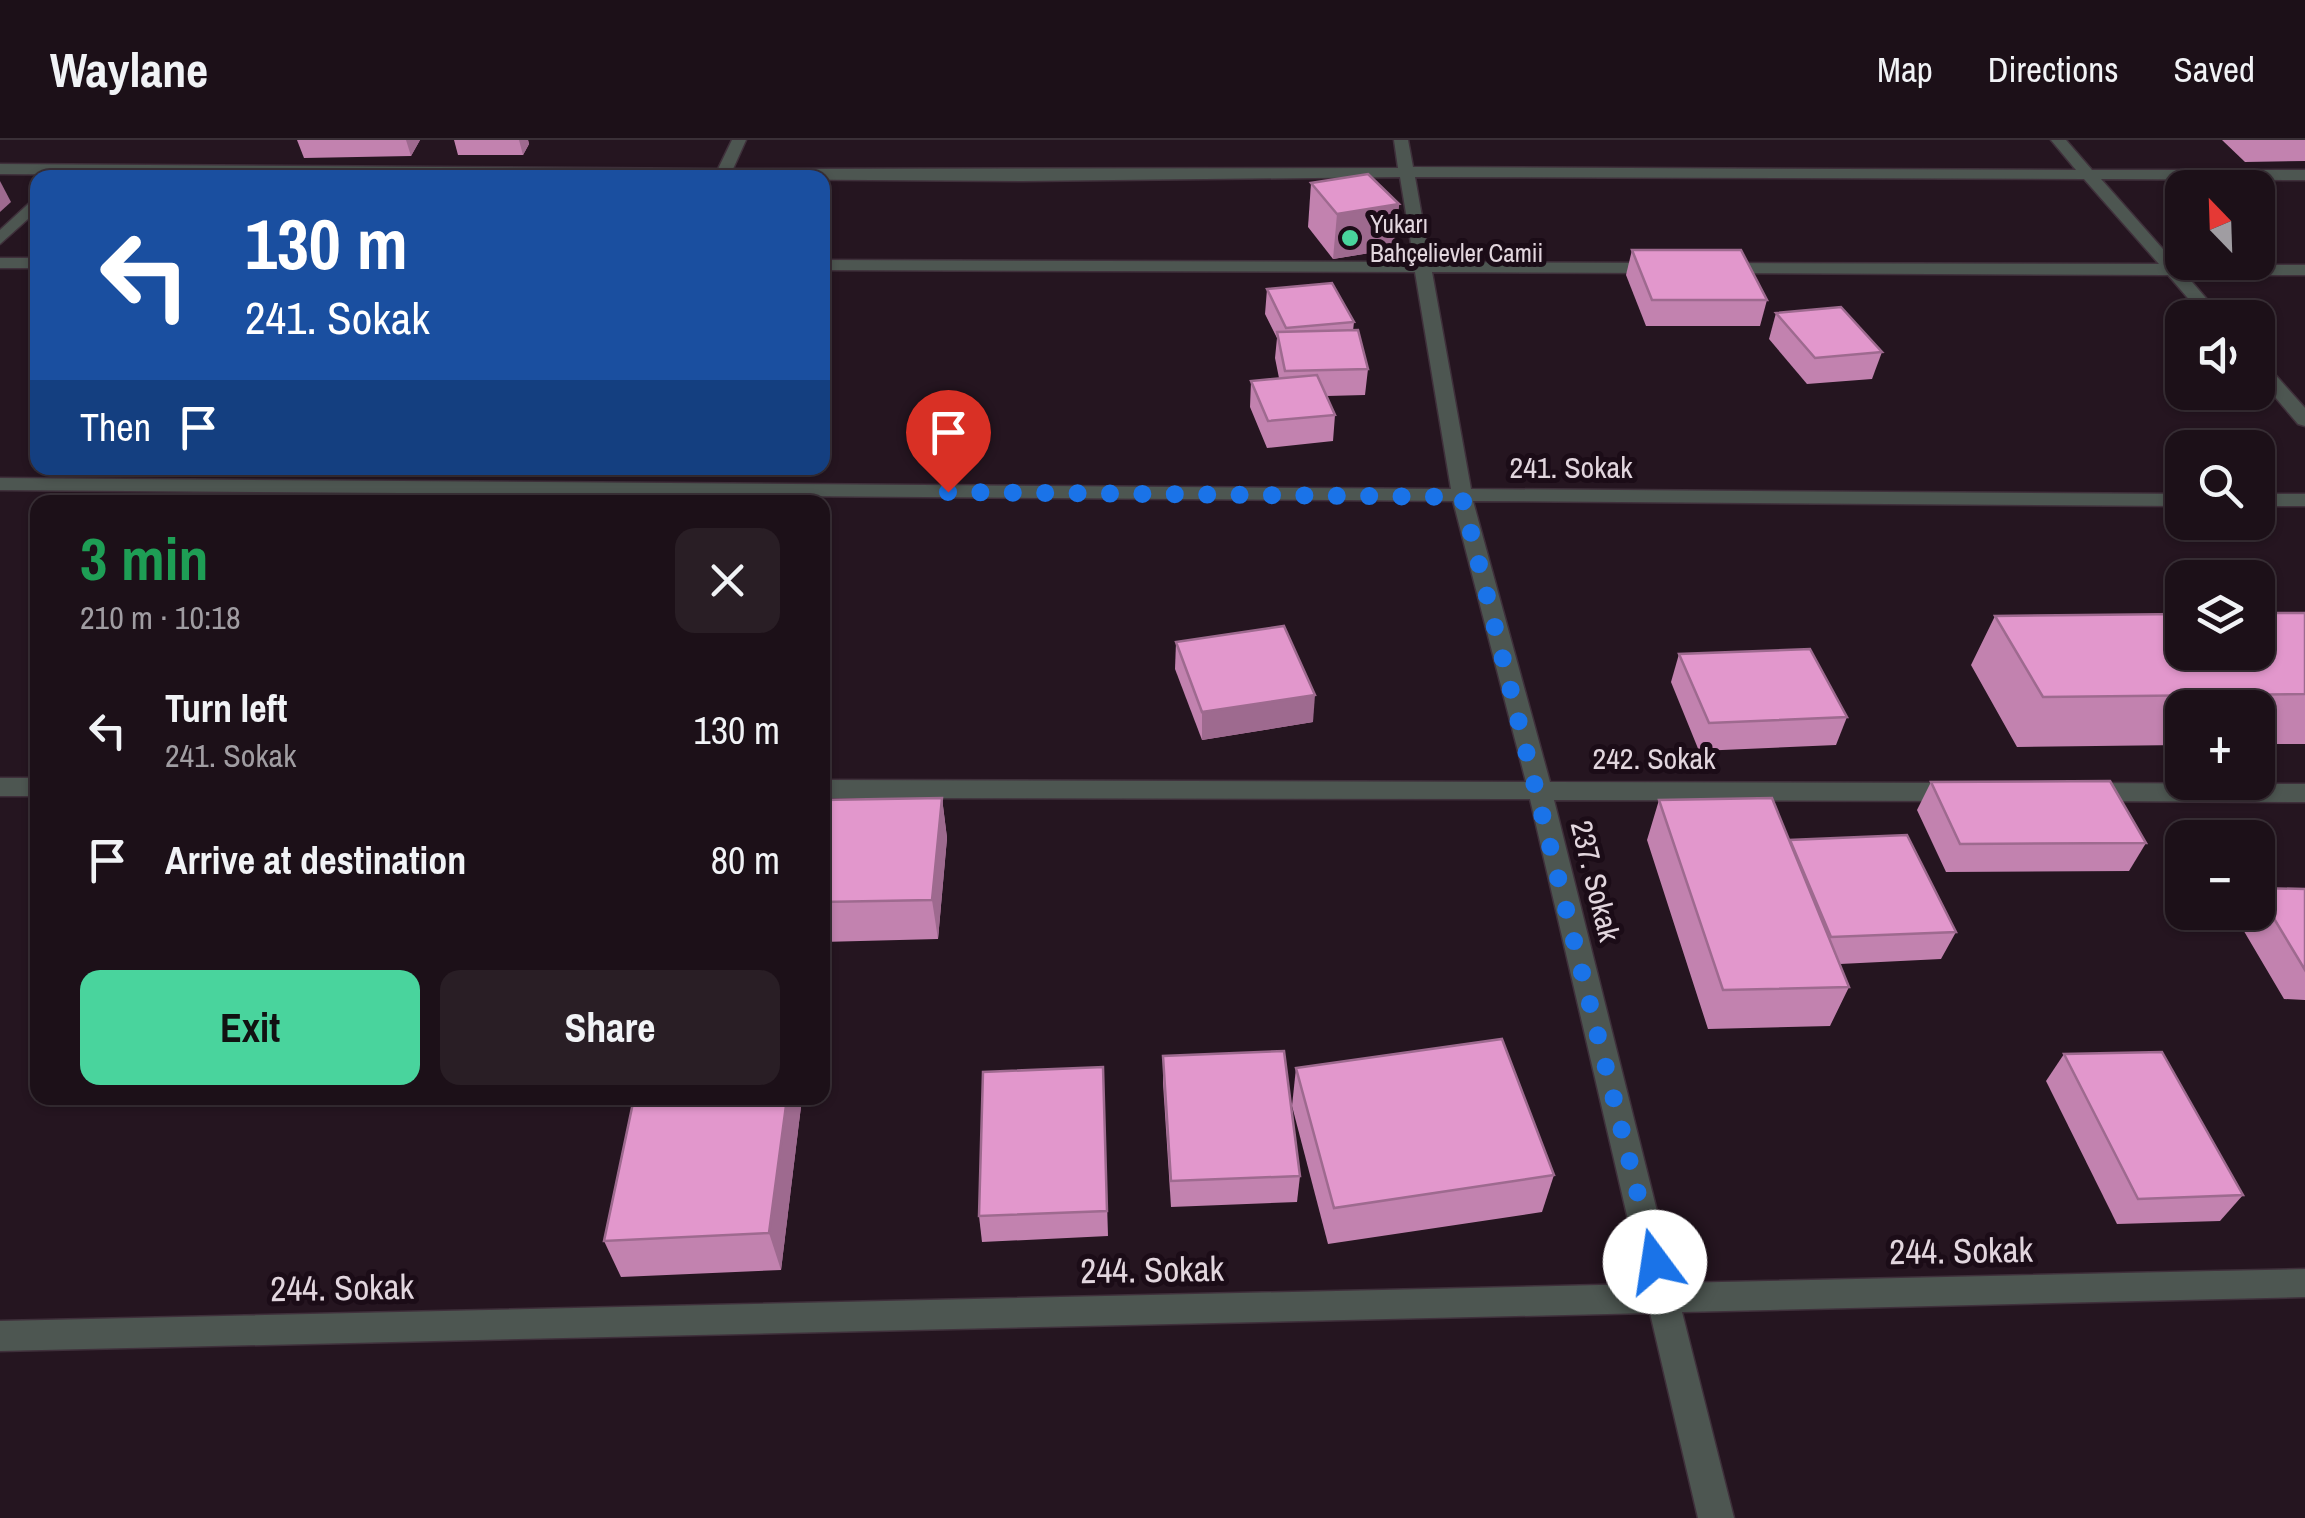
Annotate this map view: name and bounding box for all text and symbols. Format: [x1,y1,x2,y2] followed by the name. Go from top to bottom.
[50,37,208,102] text: Waylane
[1877,46,1933,93] text: Map
[1988,46,2119,93] text: Directions
[2174,46,2255,93] text: Saved
[2165,170,2275,280] north arrow
[2165,170,2275,930] map controls
[245,197,408,291] text: 130 m
[1370,207,1543,270] place label: Yukarı Bahçelievler Camii
[80,210,210,340] icon: left
[1339,227,1361,249] marker: Yukarı Bahçelievler Camii
[245,287,430,348] text: 241. Sokak
[2165,300,2275,410] button: sound
[906,390,991,493] pin
[171,400,226,455] icon: arrive
[80,402,151,453] text: Then
[921,405,976,460] icon: arrive
[2165,430,2275,540] button: search
[1509,447,1633,487] street label: 241. Sokak
[80,518,209,599] text: 3 min
[675,528,780,633] button: close
[2165,560,2275,670] button: layers
[80,596,240,639] text: 210 m · 10:18
[165,683,287,734] text: Turn left
[2165,690,2275,800] button: +
[80,703,135,758] icon: left
[693,705,780,756] text: 130 m
[165,734,296,777] text: 241. Sokak
[1592,738,1716,778] street label: 242. Sokak
[1562,816,1630,946] street label: 237. Sokak
[2165,820,2275,930] button: −
[80,833,135,888] icon: arrive
[165,835,466,886] text: Arrive at destination
[711,835,780,886] text: 80 m
[80,970,420,1085] button: Exit
[440,970,780,1085] button: Share
[1603,1210,1707,1314] position arrow
[1889,1226,2034,1275] street label: 244. Sokak
[1080,1245,1225,1294] street label: 244. Sokak
[270,1263,415,1312] street label: 244. Sokak

